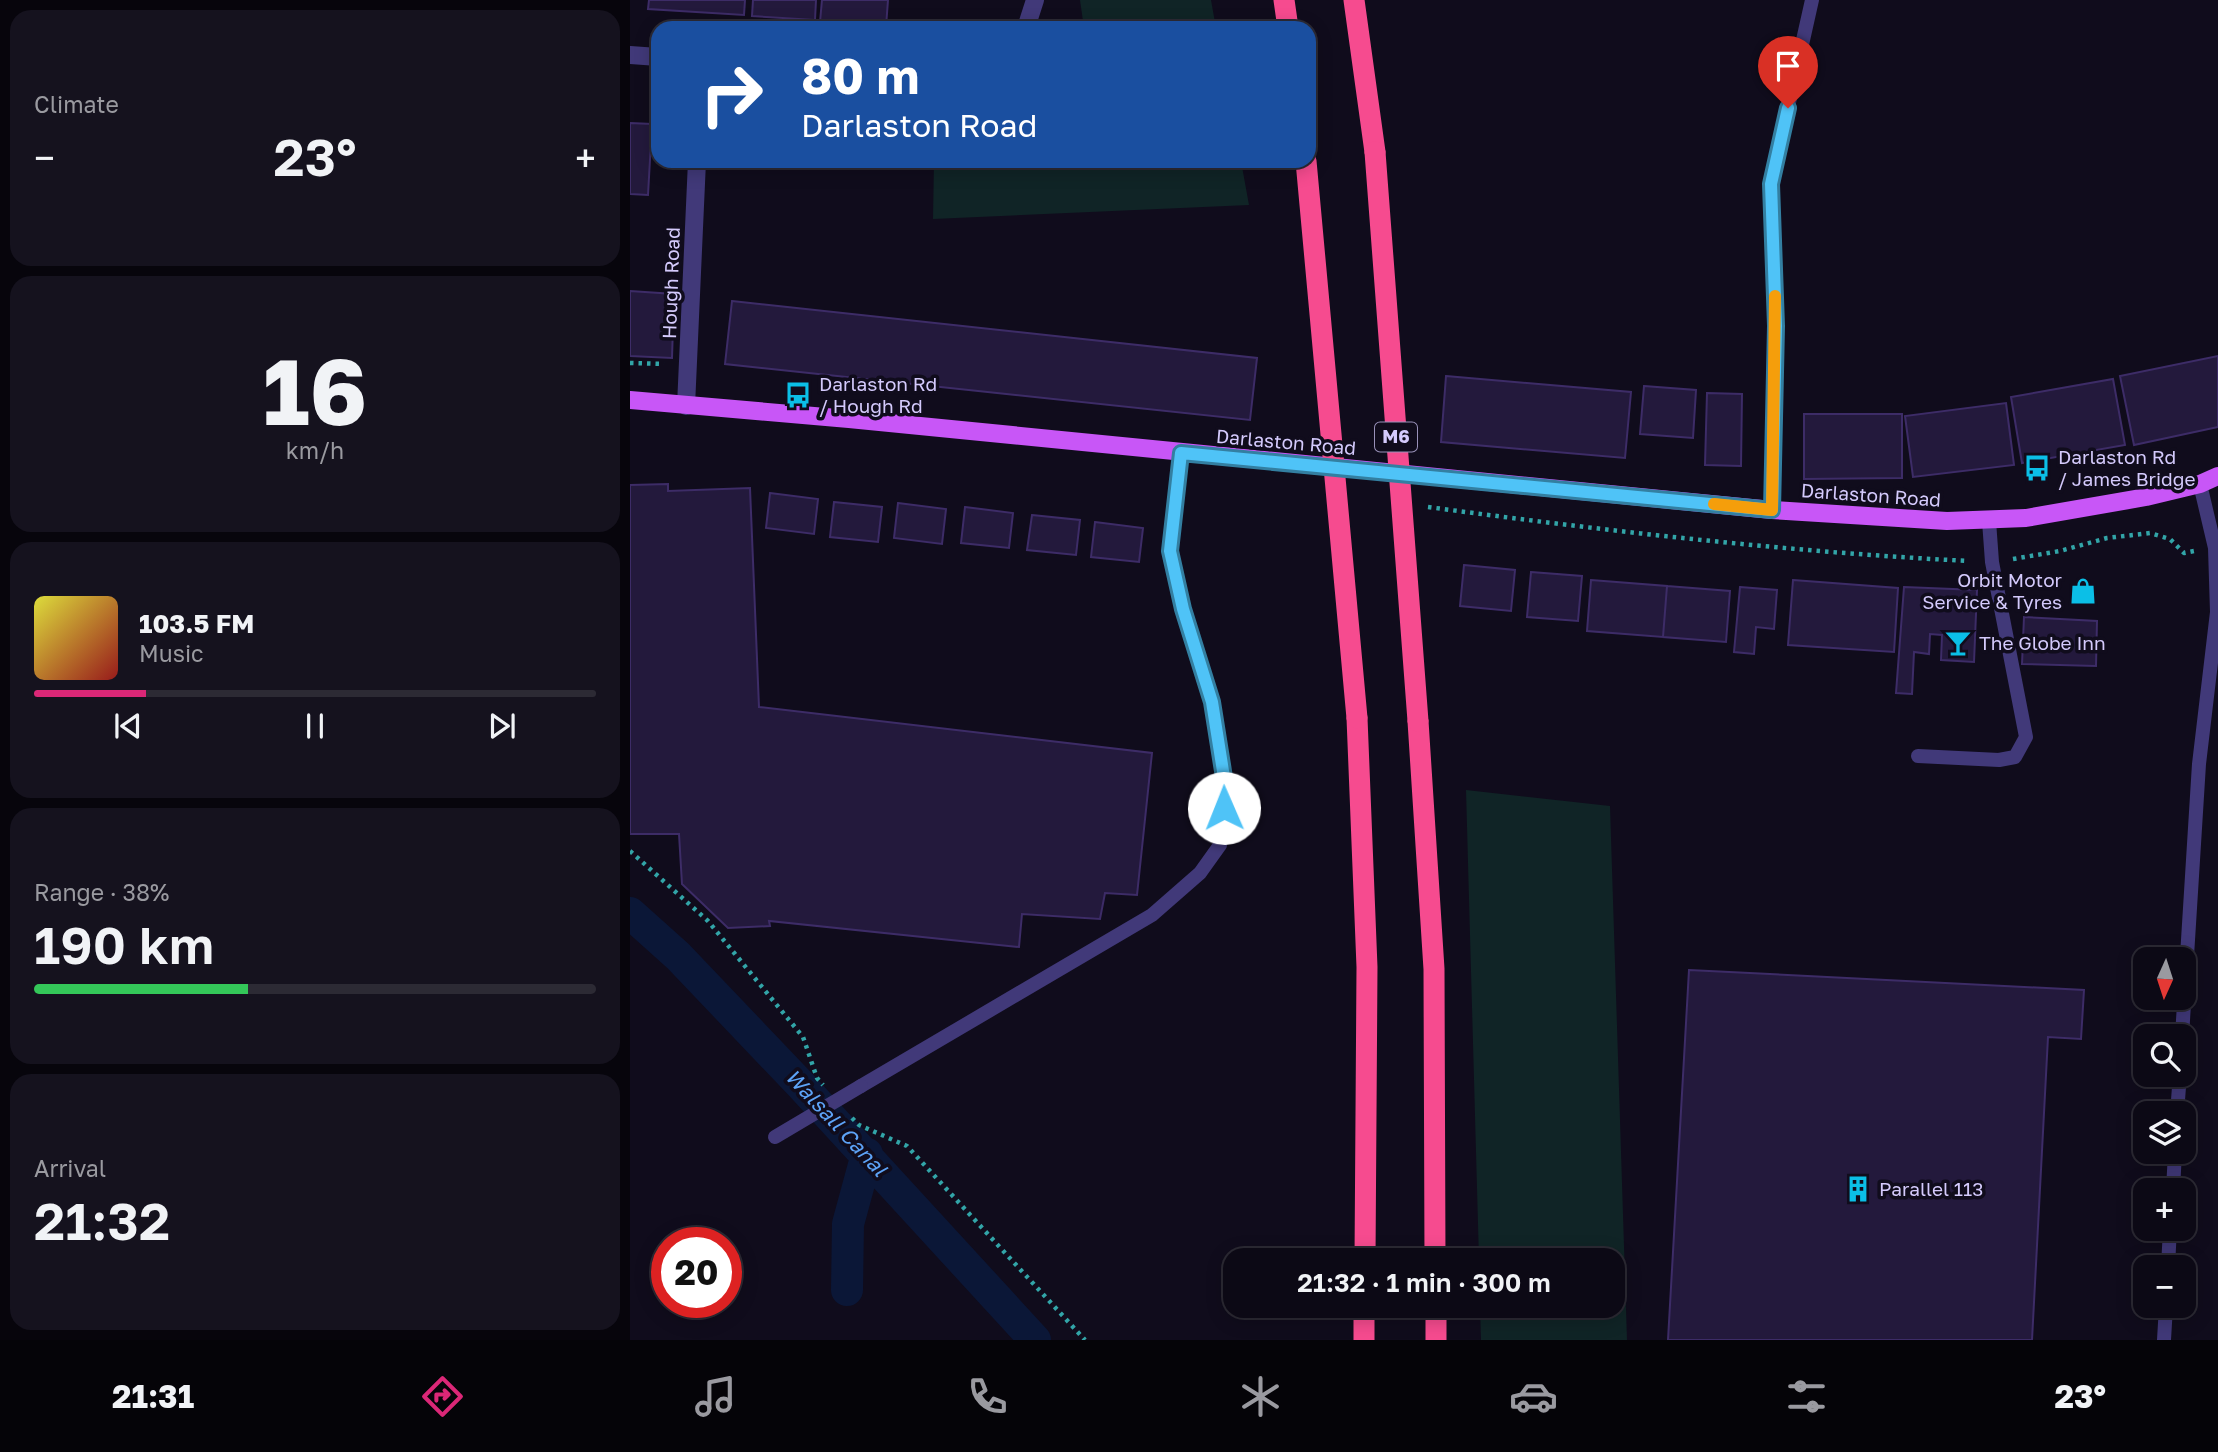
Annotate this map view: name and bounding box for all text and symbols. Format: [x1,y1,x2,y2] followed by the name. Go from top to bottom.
[1758,36,1818,108] pin
[801,46,919,105] text: 80 m
[1769,47,1807,85] icon: arrive
[686,49,777,140] icon: right
[34,90,119,118] text: Climate
[801,106,1037,144] text: Darlaston Road
[274,125,356,187] text: 23°
[34,135,55,180] text: −
[575,135,596,180] text: +
[657,227,684,339] street label: Hough Road
[263,336,367,445] text: 16
[819,372,937,417] place label: Darlaston Rd / Hough Rd
[783,380,813,410] bus stop icon: Darlaston Rd / Hough Rd
[1375,422,1417,452] road number: M6
[1215,424,1357,459] street label: Darlaston Road
[286,436,344,464] text: km/h
[2058,445,2195,490] place label: Darlaston Rd / James Bridge
[2022,453,2052,483] bus stop icon: Darlaston Rd / James Bridge
[1800,478,1942,511] street label: Darlaston Road
[1922,568,2063,613] place label: Orbit Motor Service & Tyres
[2068,576,2098,606] shop icon: Orbit Motor Service & Tyres
[139,608,254,639] text: 103.5 FM
[1943,628,1973,658] bar icon: The Globe Inn
[1979,631,2106,654] place label: The Globe Inn
[139,639,204,667] text: Music
[109,707,147,745] icon: previous
[296,707,334,745] icon: pause
[483,707,521,745] icon: next
[1187,771,1261,845] position arrow
[34,878,169,906] text: Range · 38%
[34,913,214,975] text: 190 km
[2133,947,2196,1010] north arrow
[2133,947,2196,1318] map controls
[2133,1024,2196,1087] button: search
[780,1063,894,1182] water label: Walsall Canal
[2133,1101,2196,1164] button: layers
[34,1154,106,1182] text: Arrival
[1843,1174,1873,1204] building icon: Parallel 113
[1879,1177,1983,1200] place label: Parallel 113
[2133,1178,2196,1241] button: +
[34,1189,170,1251] text: 21:32
[651,1227,742,1318] speed limit sign: 20
[2133,1255,2196,1318] button: −
[1297,1267,1551,1298] text: 21:32 · 1 min · 300 m
[418,1372,467,1421] icon: directions
[691,1372,740,1421] icon: music
[963,1372,1012,1421] icon: phone
[1236,1372,1285,1421] icon: climate
[1509,1372,1558,1421] icon: car
[1782,1372,1831,1421] icon: filters
[112,1377,194,1415] text: 21:31
[2054,1377,2106,1415] text: 23°

